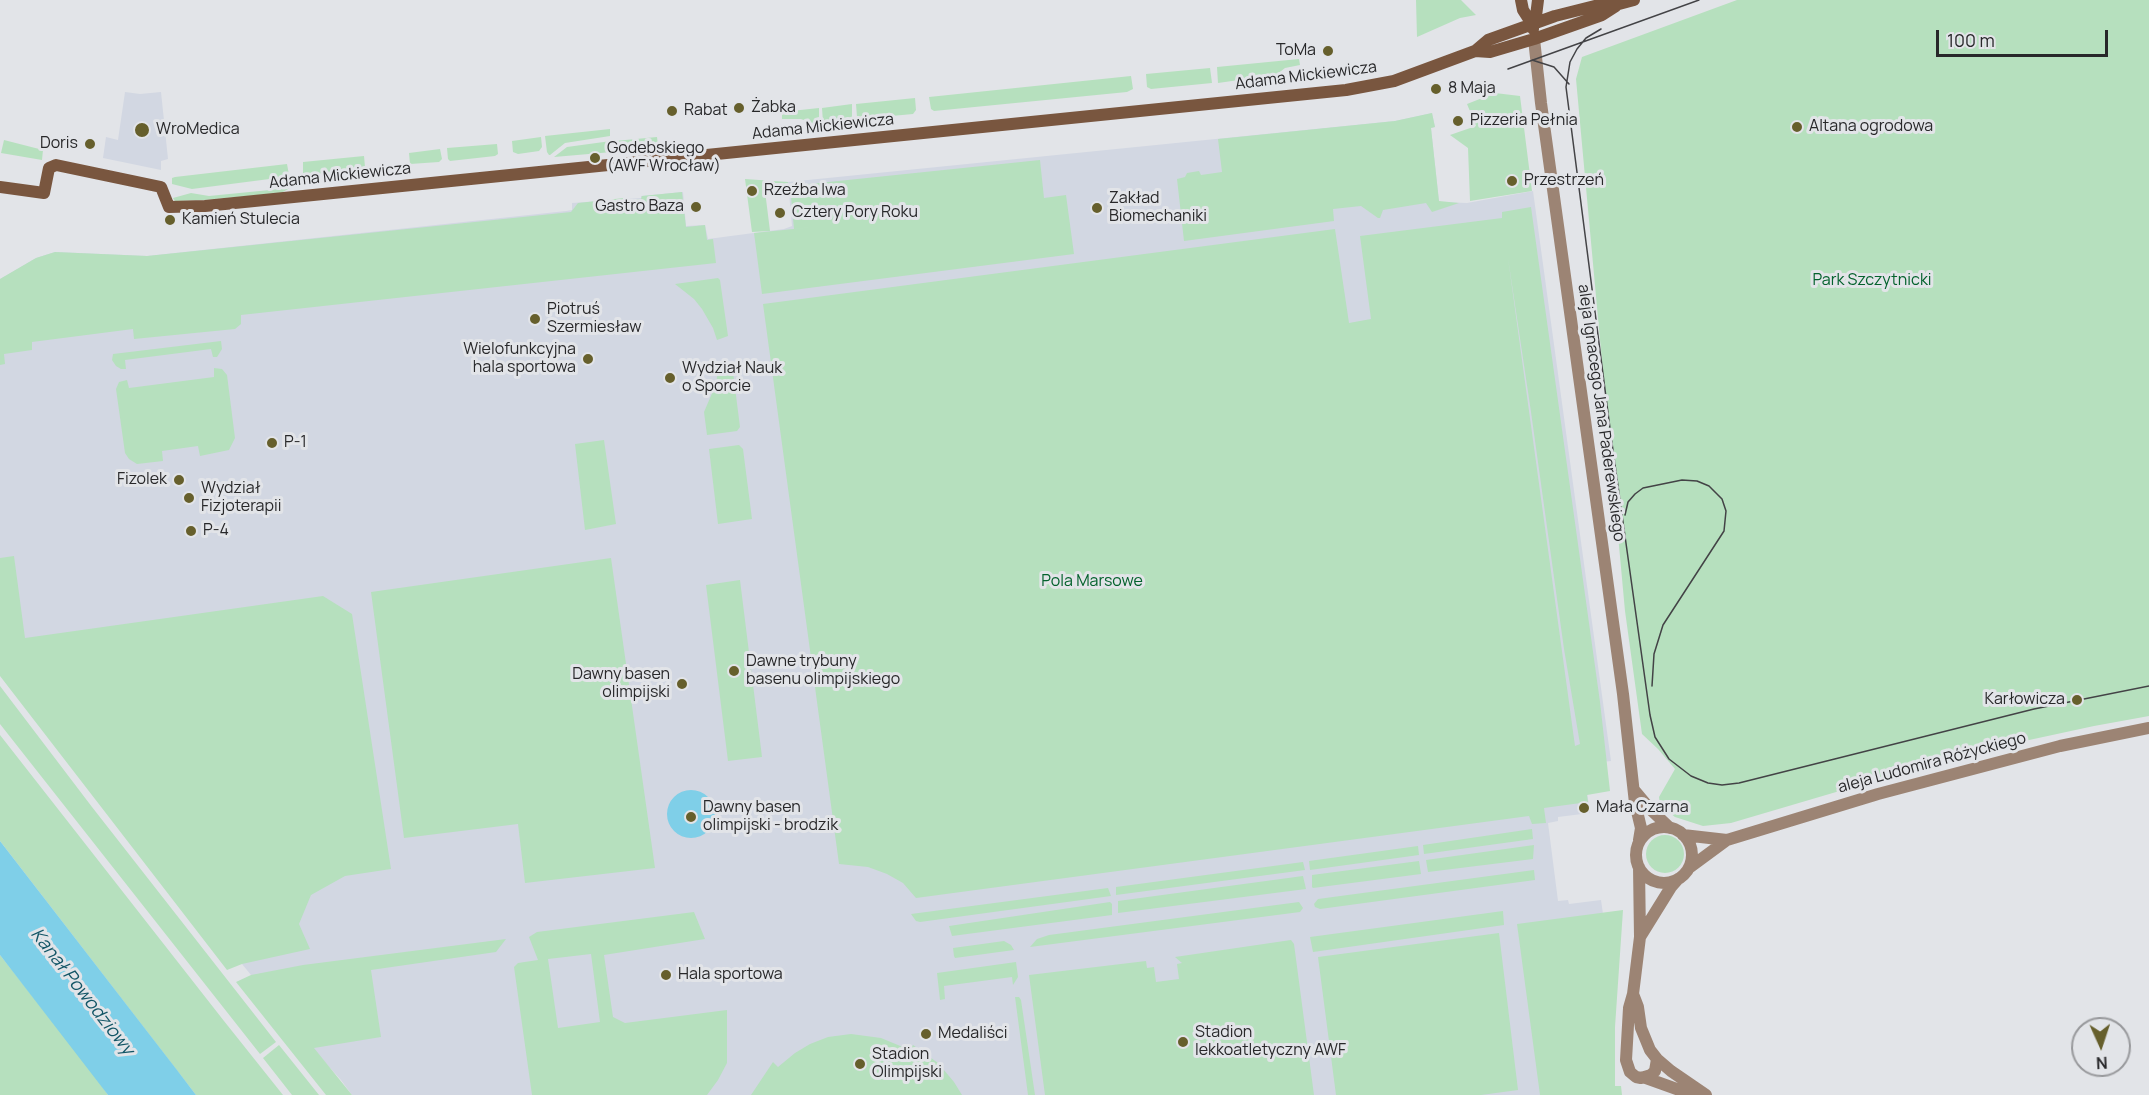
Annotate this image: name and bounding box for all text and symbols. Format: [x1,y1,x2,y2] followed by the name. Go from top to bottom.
[1939,18,2112,56] scale bar
[1947,28,1995,52] text: 100 m
[1276,41,1316,61] place label: ToMa
[1321,44,1335,58] marker: ToMa
[1234,58,1378,94] street label: Adama Mickiewicza
[1448,79,1496,99] place label: 8 Maja
[1429,82,1443,96] marker: 8 Maja
[751,98,796,118] place label: Żabka
[684,101,728,121] place label: Rabat
[732,101,746,115] marker: Żabka
[665,104,679,118] marker: Rabat
[751,110,895,144] street label: Adama Mickiewicza
[1470,111,1578,131] place label: Pizzeria Pełnia
[1451,114,1465,128] marker: Pizzeria Pełnia
[1809,117,1933,137] place label: Altana ogrodowa
[156,120,240,140] place label: WroMedica
[1790,120,1804,134] marker: Altana ogrodowa
[133,121,151,139] marker: WroMedica
[40,134,78,154] place label: Doris
[83,137,97,151] marker: Doris
[607,139,721,177] place label: Godebskiego (AWF Wrocław)
[588,151,602,165] marker: Godebskiego (AWF Wrocław)
[268,159,412,193] street label: Adama Mickiewicza
[1524,171,1604,191] place label: Przestrzeń
[1505,174,1519,188] marker: Przestrzeń
[764,181,846,201] place label: Rzeźba lwa
[745,184,759,198] marker: Rzeźba lwa
[1109,189,1207,227] place label: Zakład Biomechaniki
[595,197,684,217] place label: Gastro Baza
[689,200,703,214] marker: Gastro Baza
[1090,201,1104,215] marker: Zakład Biomechaniki
[792,203,918,223] place label: Cztery Pory Roku
[773,206,787,220] marker: Cztery Pory Roku
[182,210,300,230] place label: Kamień Stulecia
[163,213,177,227] marker: Kamień Stulecia
[1812,271,1932,291] park label: Park Szczytnicki
[1573,283,1629,543] street label: aleja Ignacego Jana Paderewskiego
[547,300,641,338] place label: Piotruś Szermiesław
[528,312,542,326] marker: Piotruś Szermiesław
[463,340,576,378] place label: Wielofunkcyjna hala sportowa
[581,352,595,366] marker: Wielofunkcyjna hala sportowa
[682,359,782,397] place label: Wydział Nauk o Sporcie
[663,371,677,385] marker: Wydział Nauk o Sporcie
[284,433,307,453] place label: P-1
[265,436,279,450] marker: P-1
[117,470,167,490] place label: Fizolek
[172,473,186,487] marker: Fizolek
[201,479,281,517] place label: Wydział Fizjoterapii
[182,491,196,505] marker: Wydział Fizjoterapii
[203,521,229,541] place label: P-4
[184,524,198,538] marker: P-4
[1041,572,1143,592] park label: Pola Marsowe
[746,652,900,690] place label: Dawne trybuny basenu olimpijskiego
[727,664,741,678] marker: Dawne trybuny basenu olimpijskiego
[572,665,670,703] place label: Dawny basen olimpijski
[675,677,689,691] marker: Dawny basen olimpijski
[1984,690,2065,710] place label: Karłowicza
[2070,693,2084,707] marker: Karłowicza
[1836,729,2028,797] street label: aleja Ludomira Różyckiego
[703,798,838,836] place label: Dawny basen olimpijski - brodzik
[1596,798,1689,818] place label: Mała Czarna
[1577,801,1591,815] marker: Mała Czarna
[684,810,698,824] marker: Dawny basen olimpijski - brodzik
[26,924,138,1060] water label: Kanał Powodziowy
[678,965,783,985] place label: Hala sportowa
[659,968,673,982] marker: Hala sportowa
[2071,1017,2131,1077] north arrow
[1195,1023,1346,1061] place label: Stadion lekkoatletyczny AWF
[938,1024,1007,1044] place label: Medaliści
[919,1027,933,1041] marker: Medaliści
[1176,1035,1190,1049] marker: Stadion lekkoatletyczny AWF
[872,1045,942,1083] place label: Stadion Olimpijski
[2096,1052,2108,1074] text: N
[853,1057,867,1071] marker: Stadion Olimpijski

